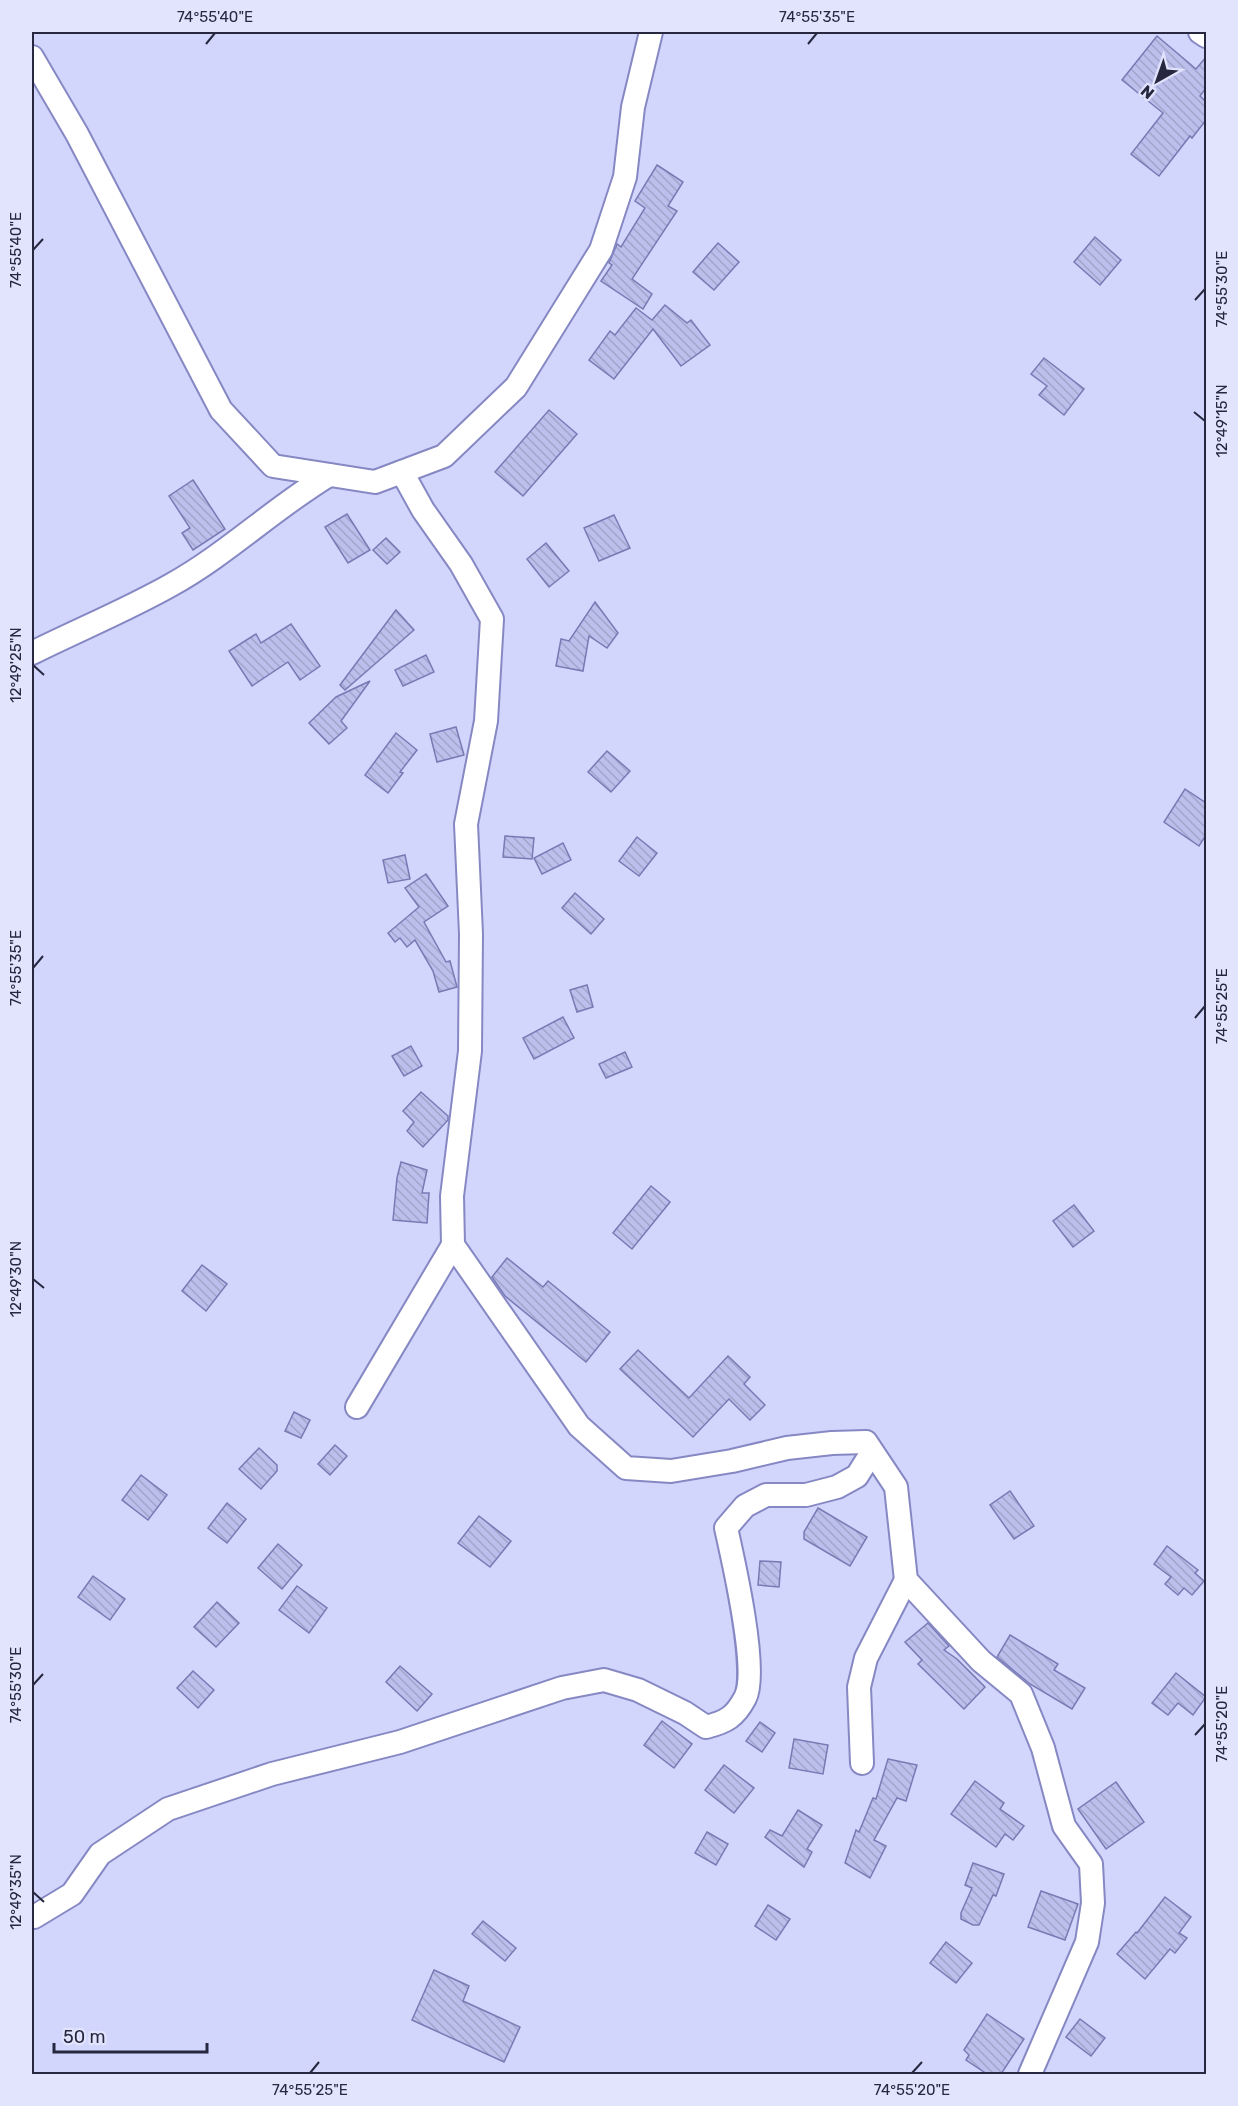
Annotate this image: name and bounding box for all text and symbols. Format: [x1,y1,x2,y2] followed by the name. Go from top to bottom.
[177,8,253,26] text: 74°55'40"E
[779,8,855,26] text: 74°55'35"E
[1127,51,1187,111] north arrow
[1137,81,1158,103] text: N
[7,212,25,288] text: 74°55'40"E
[1213,251,1231,327] text: 74°55'30"E
[1213,384,1231,458] text: 12°49'15"N
[7,627,25,703] text: 12°49'25"N
[7,930,25,1006] text: 74°55'35"E
[1213,968,1231,1044] text: 74°55'25"E
[7,1241,25,1317] text: 12°49'30"N
[7,1647,25,1723] text: 74°55'30"E
[1213,1686,1231,1762] text: 74°55'20"E
[7,1854,25,1930] text: 12°49'35"N
[54,2016,207,2054] scale bar
[63,2026,106,2048] text: 50 m
[272,2081,348,2099] text: 74°55'25"E
[874,2081,950,2099] text: 74°55'20"E

